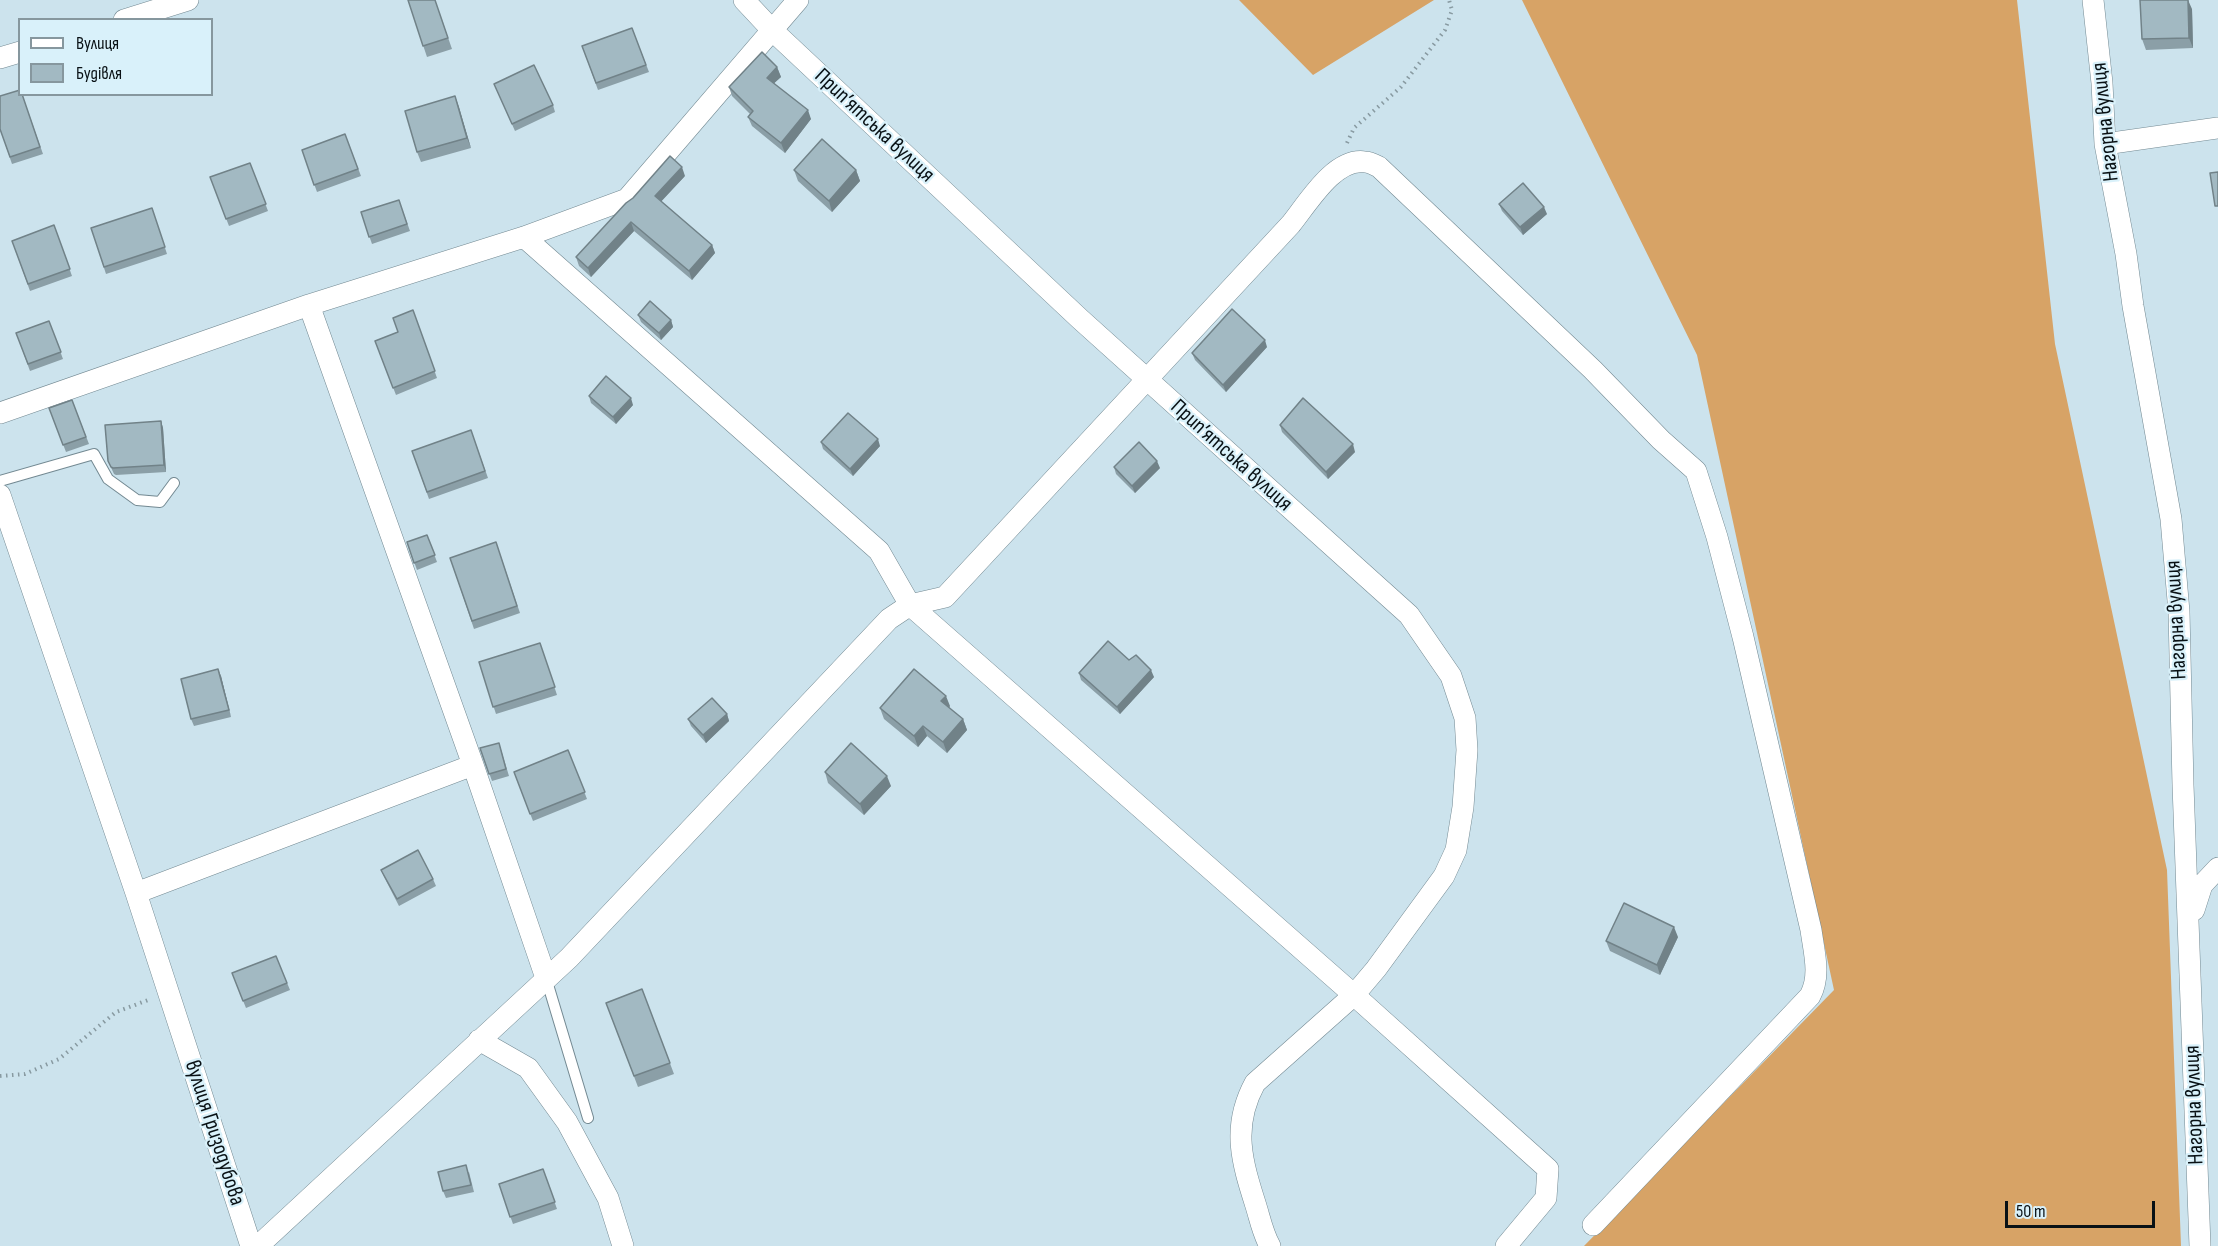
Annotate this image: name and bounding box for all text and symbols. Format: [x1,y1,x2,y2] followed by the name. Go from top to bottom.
[18,18,213,96] legend
[76,33,119,54] text: Вулиця
[2087,61,2125,183] street label: Нагорна вулиця
[76,63,122,84] text: Будівля
[808,64,940,188] street label: Прип’ятська вулиця
[1165,394,1297,518] street label: Прип’ятська вулиця
[2161,560,2193,680] street label: Нагорна вулиця
[2180,1045,2210,1165] street label: Нагорна вулиця
[178,1057,250,1209] street label: вулиця Гризодубова
[2008,1189,2158,1227] scale bar
[2016,1201,2046,1222] text: 50 m

